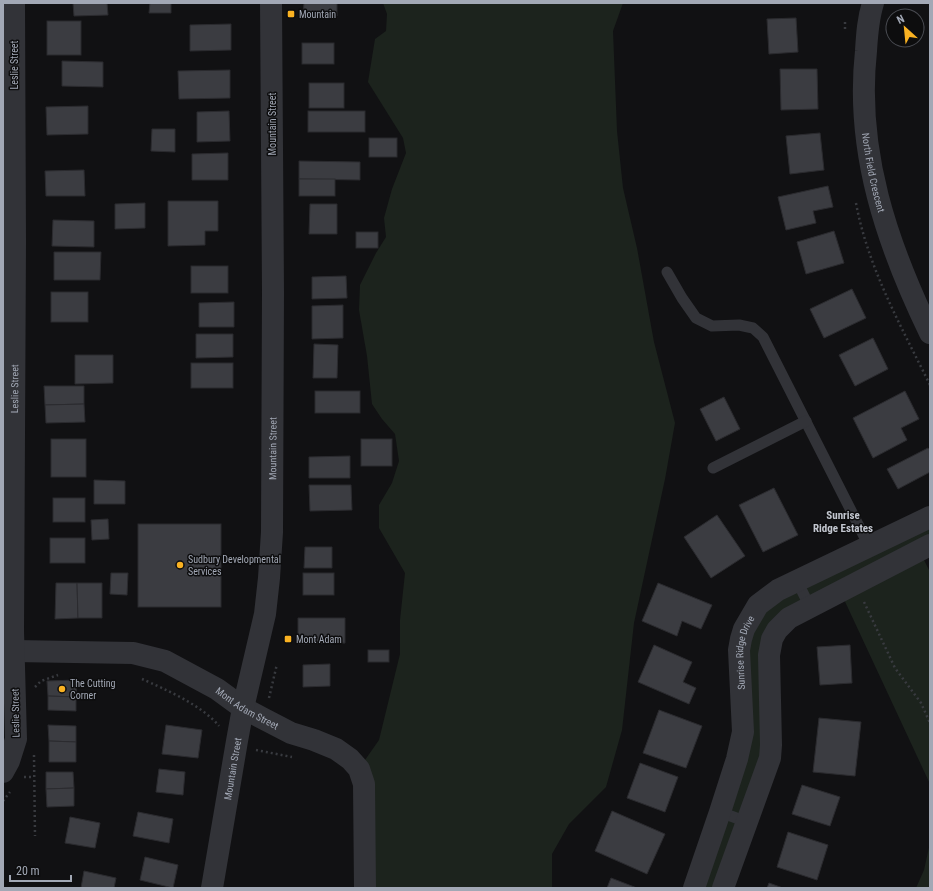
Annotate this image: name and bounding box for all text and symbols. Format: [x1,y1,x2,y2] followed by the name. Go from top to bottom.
[885,8,925,48] north arrow
[286,9,296,19] marker: Mountain
[299,9,336,20] place label: Mountain
[895,12,907,27] text: N
[9,40,20,90] street label: Leslie Street
[267,93,278,155] street label: Mountain Street
[860,132,887,214] street label: North Field Crescent
[9,364,20,413] street label: Leslie Street
[267,417,278,480] street label: Mountain Street
[813,509,873,535] district label: Sunrise Ridge Estates
[188,554,281,577] place label: Sudbury Developmental Services
[175,560,185,570] marker: Sudbury Developmental Services
[734,613,757,690] street label: Sunrise Ridge Drive
[283,634,293,644] marker: Mont Adam
[296,634,342,645] place label: Mont Adam
[70,678,116,701] place label: The Cutting Corner
[57,684,67,694] marker: The Cutting Corner
[214,685,280,732] street label: Mont Adam Street
[10,688,21,738] street label: Leslie Street
[222,737,244,801] street label: Mountain Street
[10,857,71,883] scale bar
[16,864,40,878] text: 20 m

